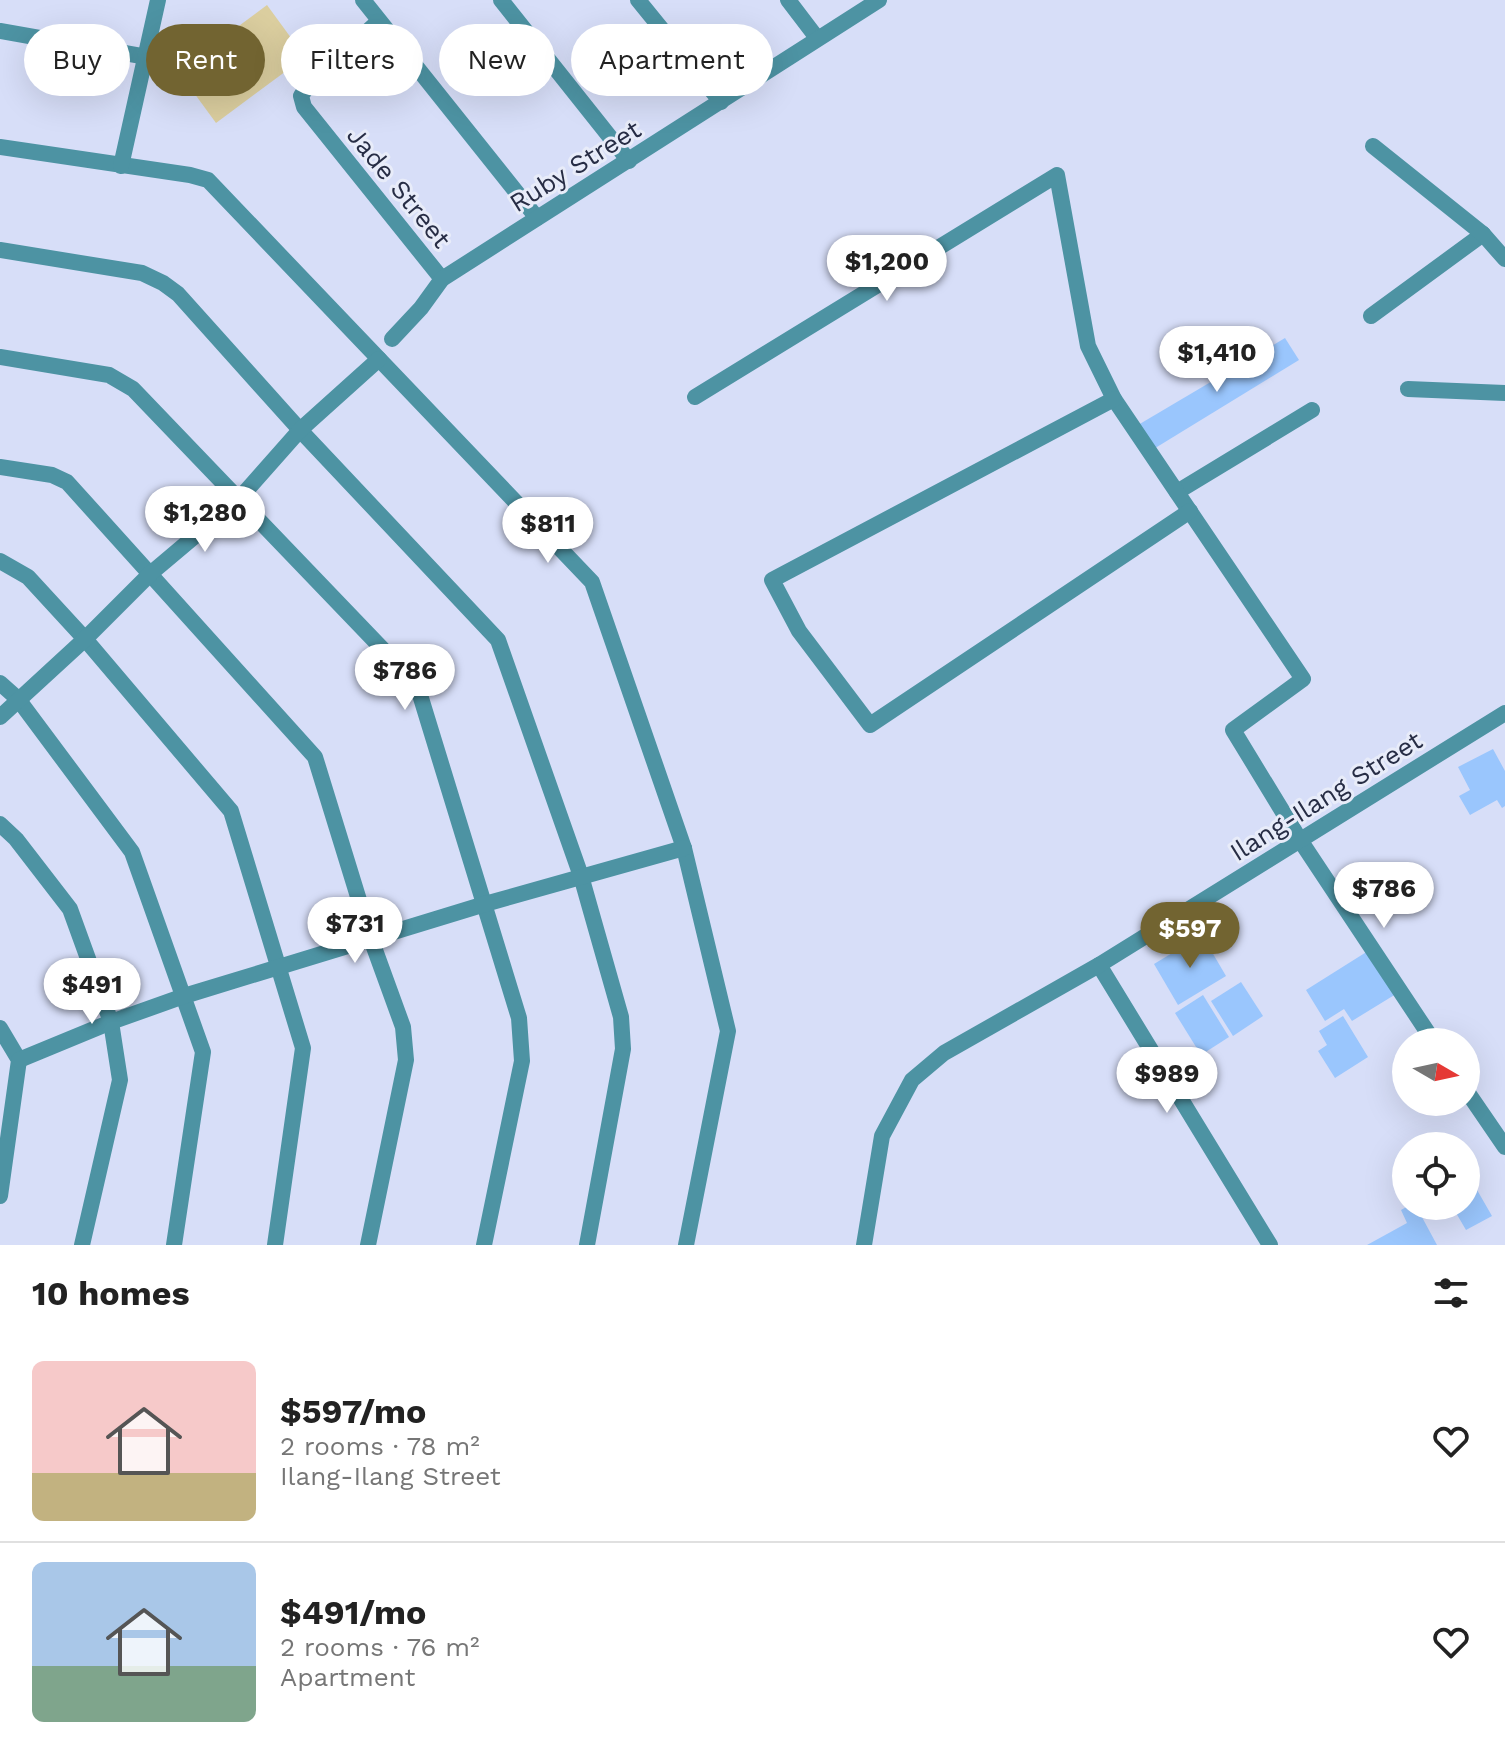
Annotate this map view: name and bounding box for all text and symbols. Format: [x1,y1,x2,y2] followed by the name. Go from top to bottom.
[24,24,130,96] chip: Buy
[146,24,265,96] chip: Rent
[281,24,423,96] chip: Filters
[439,24,555,96] chip: New
[571,24,773,96] chip: Apartment
[504,114,646,218] street label: Ruby Street
[341,120,457,254] street label: Jade Street
[822,235,952,303] pin: $1,200
[845,246,929,276] text: $1,200
[1152,326,1282,394] pin: $1,410
[1177,337,1257,367] text: $1,410
[140,486,270,554] pin: $1,280
[163,497,247,527] text: $1,280
[501,497,595,565] pin: $811
[520,508,576,538] text: $811
[358,644,452,712] pin: $786
[373,655,437,685] text: $786
[1224,725,1428,867] street label: Ilang-Ilang Street
[1337,862,1431,930] pin: $786
[1352,873,1416,903] text: $786
[308,897,402,965] pin: $731
[1143,902,1237,970] pin: $597
[325,908,385,938] text: $731
[1159,913,1221,943] text: $597
[45,958,139,1026] pin: $491
[62,969,122,999] text: $491
[1392,1028,1480,1116] north arrow
[1392,1028,1480,1220] map controls
[1120,1047,1214,1115] pin: $989
[1134,1058,1200,1088] text: $989
[1392,1132,1480,1220] button: locate
[1429,1271,1473,1315] icon: filters
[32,1273,190,1313] text: 10 homes
[280,1391,426,1431] text: $597/mo
[96,1393,192,1489] icon: home
[1429,1419,1473,1463] icon: heart
[280,1431,480,1461] text: 2 rooms · 78 m²
[280,1461,501,1491] text: Ilang-Ilang Street
[280,1592,426,1632] text: $491/mo
[96,1594,192,1690] icon: home
[1429,1620,1473,1664] icon: heart
[280,1632,479,1662] text: 2 rooms · 76 m²
[280,1662,416,1692] text: Apartment

